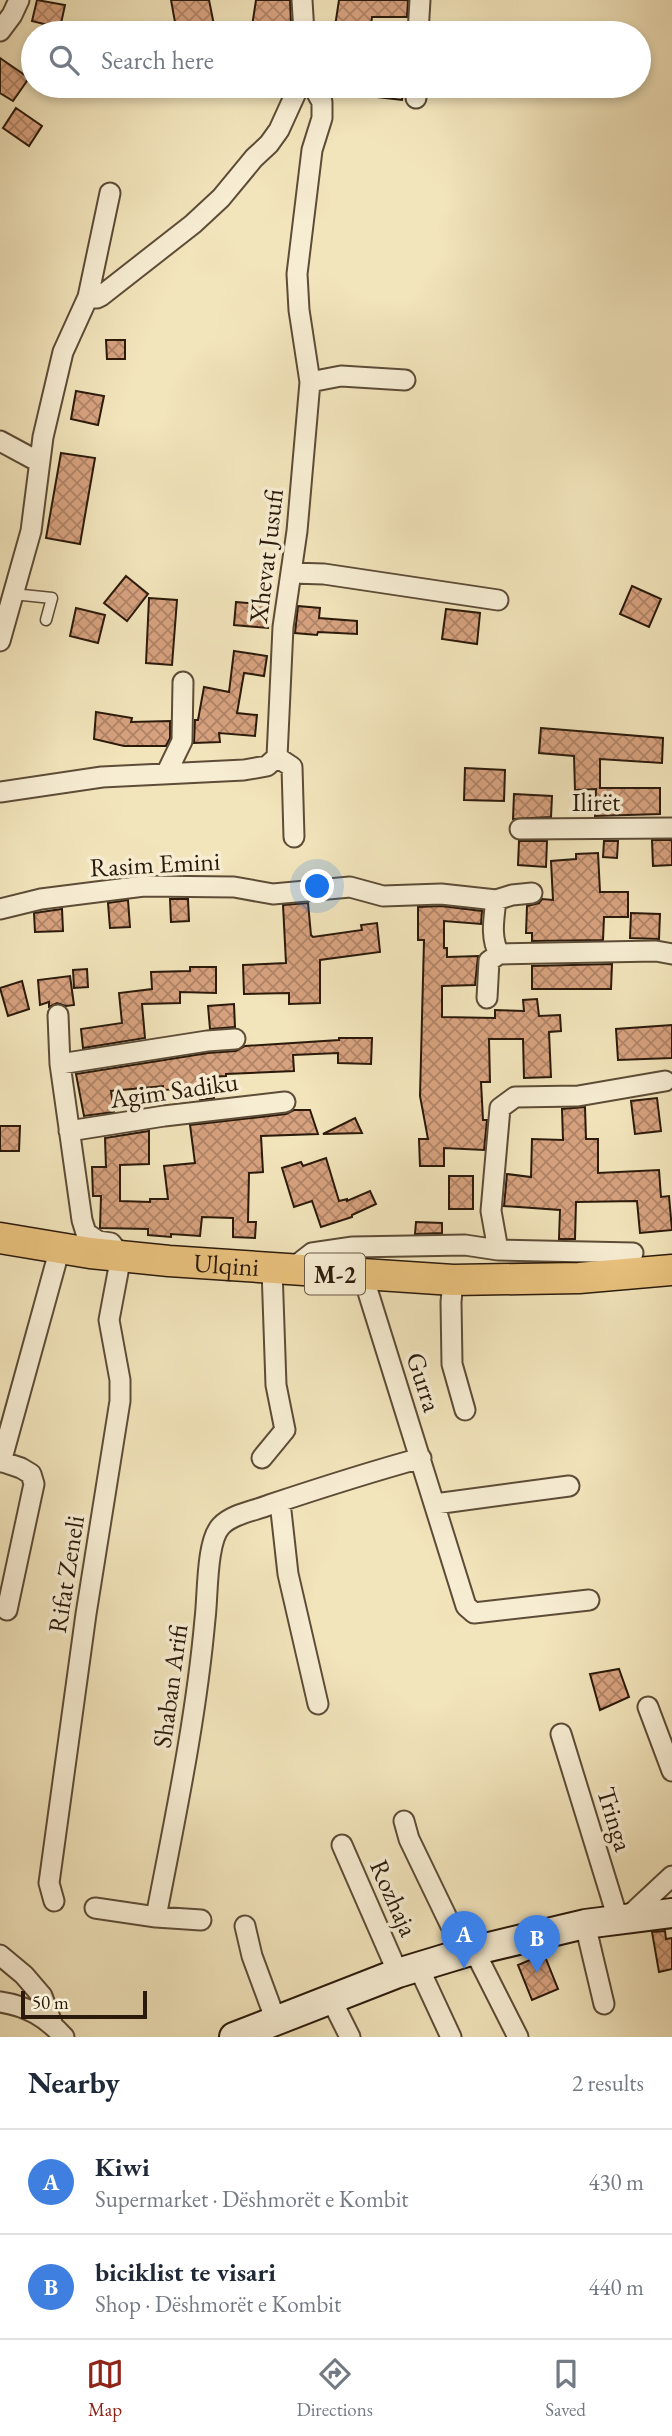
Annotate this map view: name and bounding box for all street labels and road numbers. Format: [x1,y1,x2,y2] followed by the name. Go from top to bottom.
[241,487,291,626] street label: Xhevat Jusufi
[572,785,620,819] street label: Ilirët
[89,844,221,884] street label: Rasim Emini
[107,1064,241,1116] street label: Agim Sadiku
[192,1246,260,1284] street label: Ulqini
[305,1254,365,1294] road number: M-2
[398,1348,450,1417] street label: Gurra
[40,1513,92,1635] street label: Rifat Zeneli
[144,1622,196,1750] street label: Shaban Arifi
[589,1783,641,1856] street label: Tringa
[362,1854,426,1942] street label: Rozhaja

